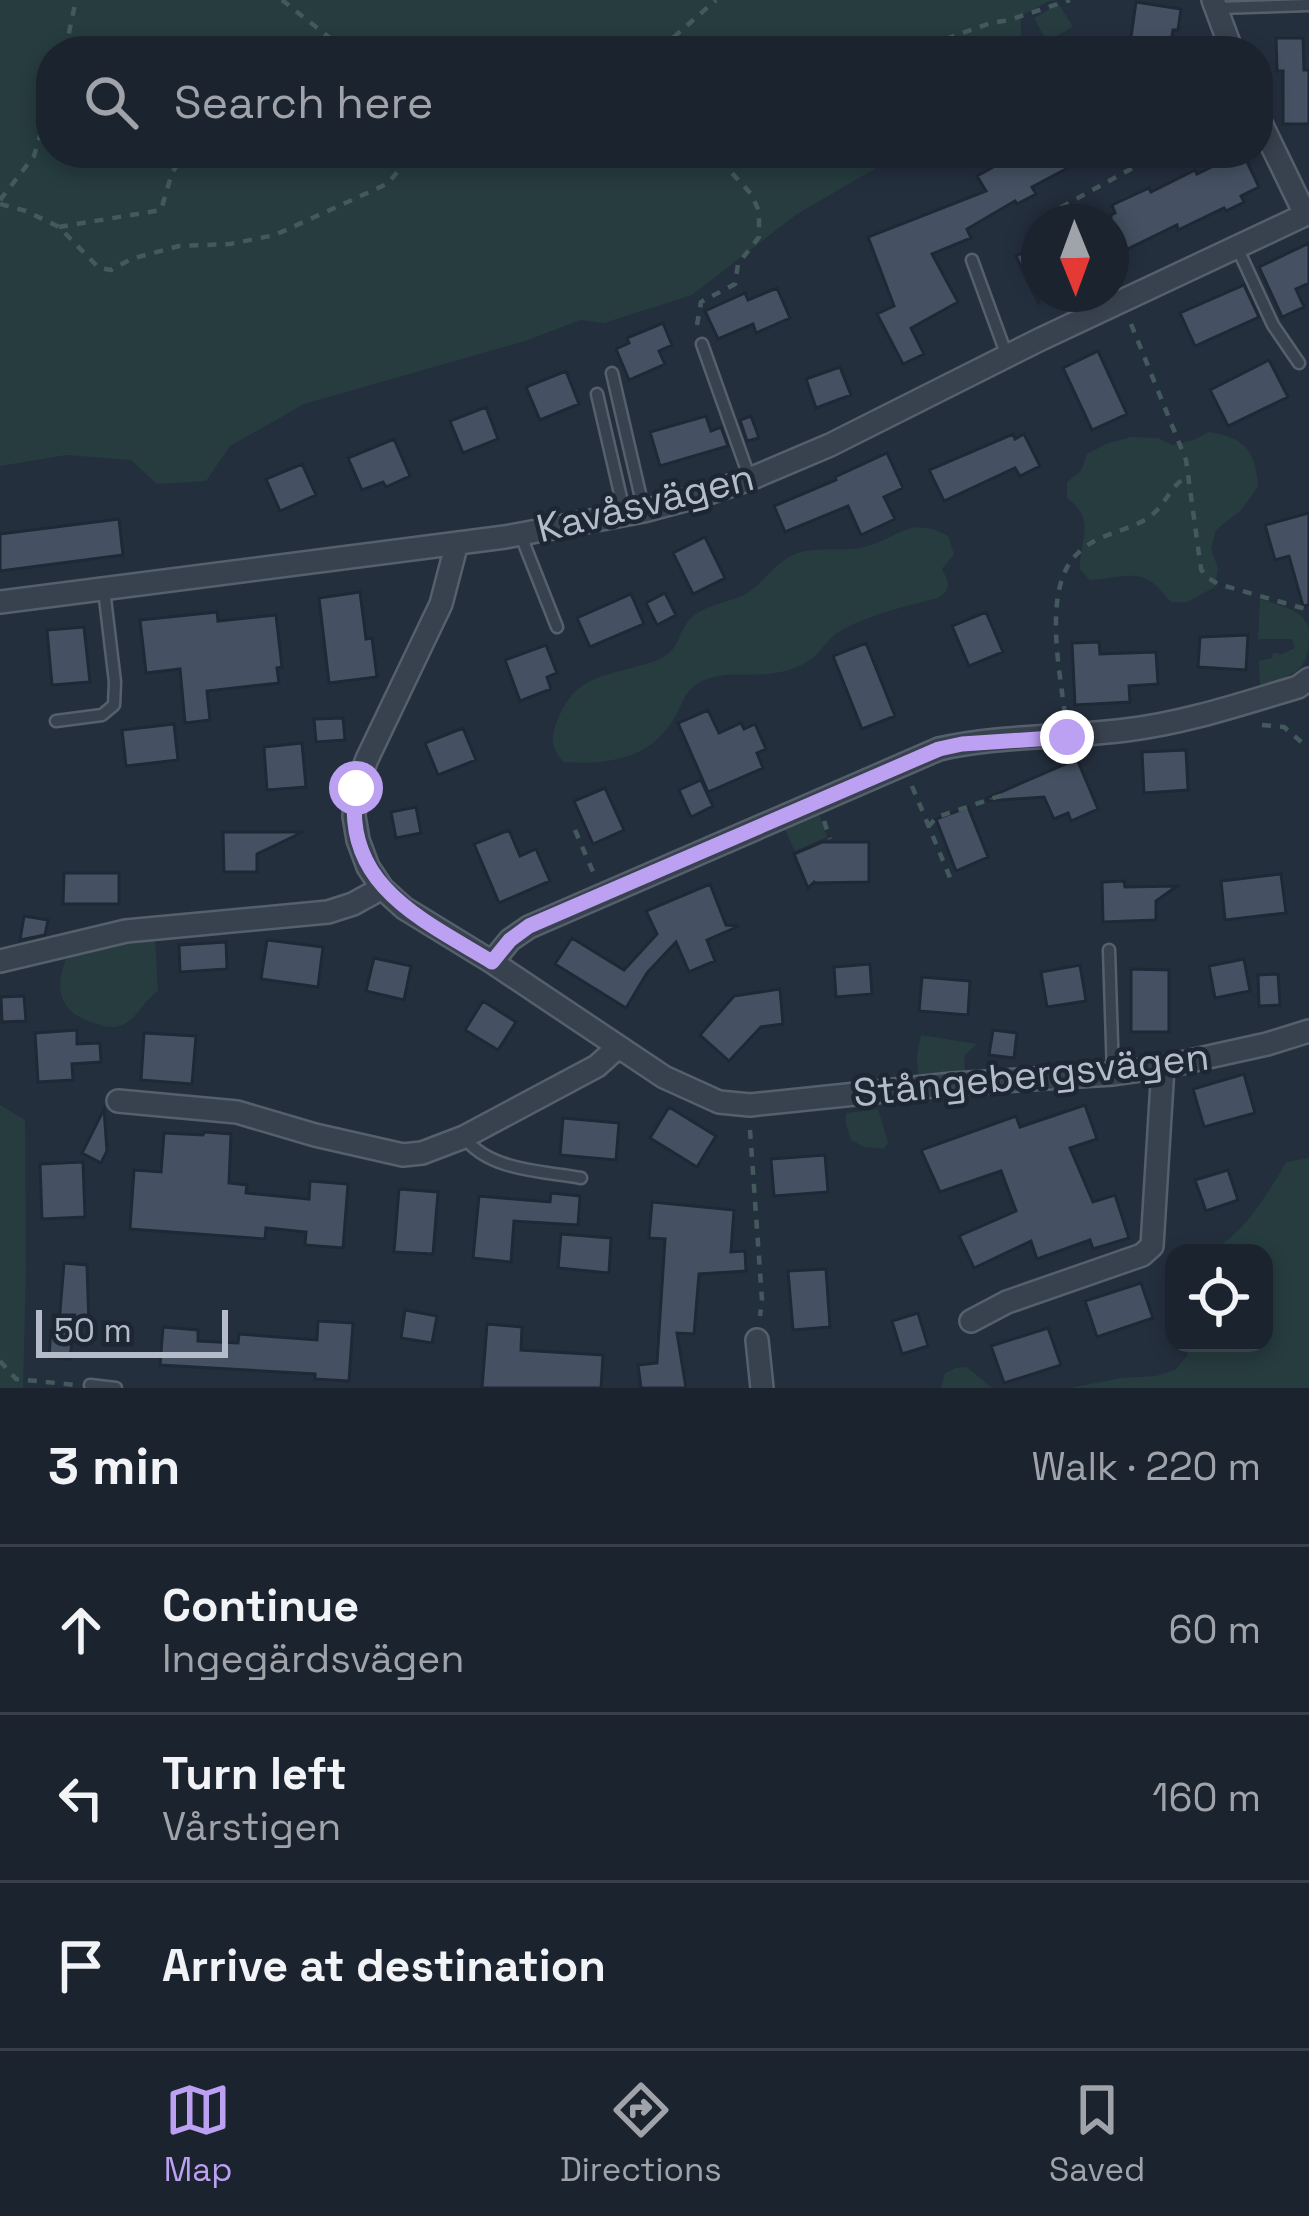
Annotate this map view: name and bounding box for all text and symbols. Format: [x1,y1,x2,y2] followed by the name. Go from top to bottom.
[36,36,1273,168] search box
[78,69,144,135] icon: search
[174,74,433,131] text: Search here
[1021,204,1129,312] north arrow
[531,452,759,553] street label: Kavåsvägen
[1040,710,1094,764] route end
[329,761,383,815] route start
[851,1031,1211,1118] street label: Stångebergsvägen
[1165,1244,1273,1352] map controls
[1165,1244,1273,1352] button: locate
[36,1304,228,1357] scale bar
[54,1310,132,1352] text: 50 m
[48,1434,181,1499] text: 3 min
[1031,1442,1261,1491] text: Walk · 220 m
[162,1577,359,1634] text: Continue
[48,1597,114,1663] icon: ahead
[1169,1605,1261,1654] text: 60 m
[162,1634,464,1683] text: Ingegärdsvägen
[162,1745,347,1802] text: Turn left
[48,1765,114,1831] icon: left
[1152,1773,1261,1822] text: 160 m
[162,1802,341,1851] text: Vårstigen
[48,1933,114,1999] icon: arrive
[162,1937,606,1994] text: Arrive at destination
[164,2077,232,2191] tab: Map
[560,2077,722,2191] tab: Directions
[1049,2077,1145,2191] tab: Saved

